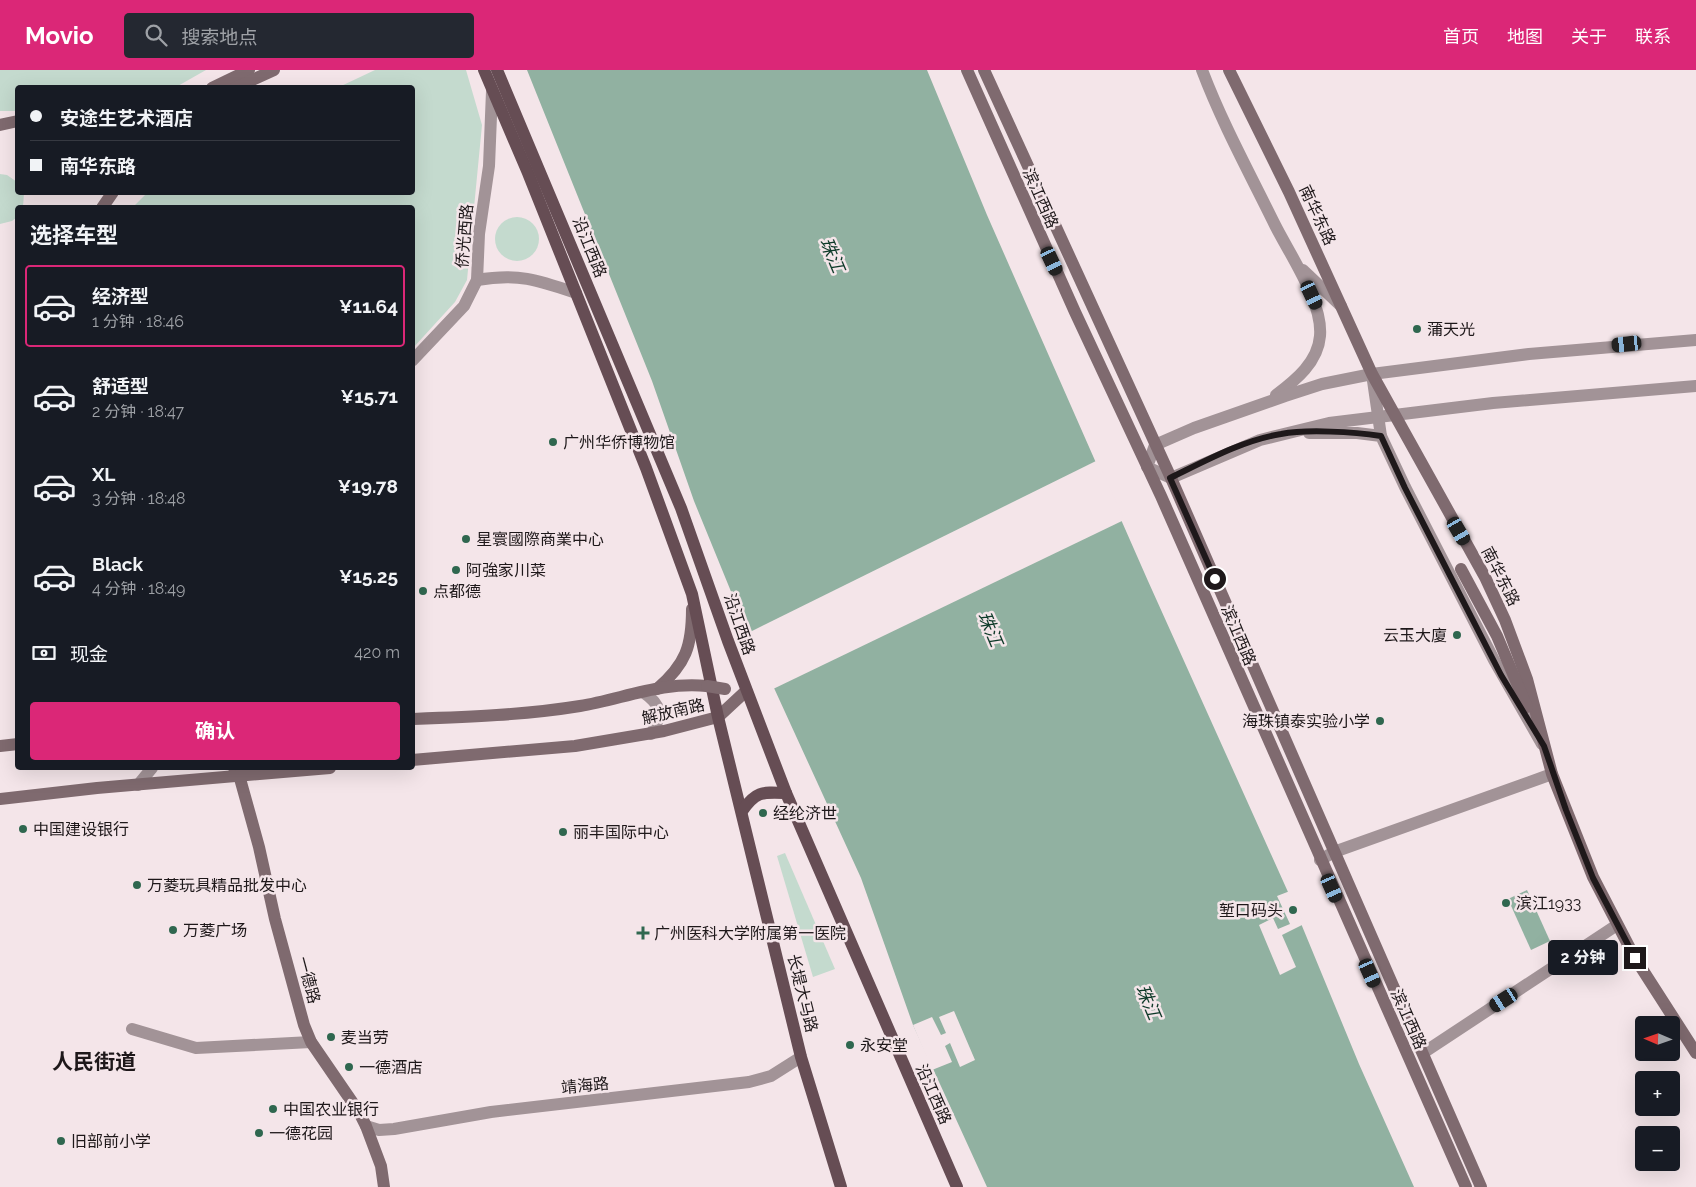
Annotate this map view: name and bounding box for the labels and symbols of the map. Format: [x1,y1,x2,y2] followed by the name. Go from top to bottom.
[1019,165,1062,231] street label: 滨江西路
[1295,182,1340,248] street label: 南华东路
[452,203,477,269] street label: 侨光西路
[569,214,610,280] street label: 沿江西路
[816,234,850,277] water label: 珠江
[1038,244,1065,278] car
[1298,278,1325,312] car
[1427,320,1475,339] place label: 蒲天光
[1411,323,1423,335] marker: 蒲天光
[1611,335,1642,353] car
[563,433,675,452] place label: 广州华侨博物馆
[547,436,559,448] marker: 广州华侨博物馆
[1445,514,1472,548] car
[476,530,604,549] place label: 星寰國際商業中心
[460,533,472,545] marker: 星寰國際商業中心
[1478,543,1524,609] street label: 南华东路
[466,561,546,580] place label: 阿強家川菜
[450,564,462,576] marker: 阿強家川菜
[1204,568,1226,590] route start
[433,582,481,601] place label: 点都德
[417,585,429,597] marker: 点都德
[720,591,759,658] street label: 沿江西路
[1217,602,1260,668] street label: 滨江西路
[974,608,1008,651] water label: 珠江
[1383,626,1447,645] place label: 云玉大廈
[1451,629,1463,641] marker: 云玉大廈
[640,695,706,728] street label: 解放南路
[1242,712,1370,731] place label: 海珠镇泰实验小学
[1374,715,1386,727] marker: 海珠镇泰实验小学
[773,804,837,823] place label: 经纶济世
[757,807,769,819] marker: 经纶济世
[33,820,129,839] place label: 中国建设银行
[17,823,29,835] marker: 中国建设银行
[573,823,669,842] place label: 丽丰国际中心
[557,826,569,838] marker: 丽丰国际中心
[1319,871,1344,905] car
[147,876,307,895] place label: 万菱玩具精品批发中心
[131,879,143,891] marker: 万菱玩具精品批发中心
[1516,894,1581,913] place label: 滨江1933
[1500,897,1512,909] marker: 滨江1933
[1219,901,1283,920] place label: 堑口码头
[1287,904,1299,916] marker: 堑口码头
[183,921,247,940] place label: 万菱广场
[167,924,179,936] marker: 万菱广场
[654,924,846,943] place label: 广州医科大学附属第一医院
[636,926,650,940] marker: 广州医科大学附属第一医院
[1548,940,1618,976] callout: 2 分钟
[1624,947,1646,969] route end
[784,952,821,1034] street label: 长堤大马路
[293,954,324,1006] street label: 一德路
[1357,956,1382,990] car
[1132,981,1166,1024] water label: 珠江
[1387,986,1430,1052] street label: 滨江西路
[1487,986,1520,1014] car
[1635,1016,1680,1061] north arrow
[341,1028,389,1047] place label: 麦当劳
[325,1031,337,1043] marker: 麦当劳
[860,1036,908,1055] place label: 永安堂
[844,1039,856,1051] marker: 永安堂
[52,1049,136,1074] district label: 人民街道
[359,1058,423,1077] place label: 一德酒店
[343,1061,355,1073] marker: 一德酒店
[912,1061,955,1127] street label: 沿江西路
[560,1074,610,1097] street label: 靖海路
[283,1100,379,1119] place label: 中国农业银行
[267,1103,279,1115] marker: 中国农业银行
[269,1124,333,1143] place label: 一德花园
[253,1127,265,1139] marker: 一德花园
[71,1132,151,1151] place label: 旧部前小学
[55,1135,67,1147] marker: 旧部前小学

